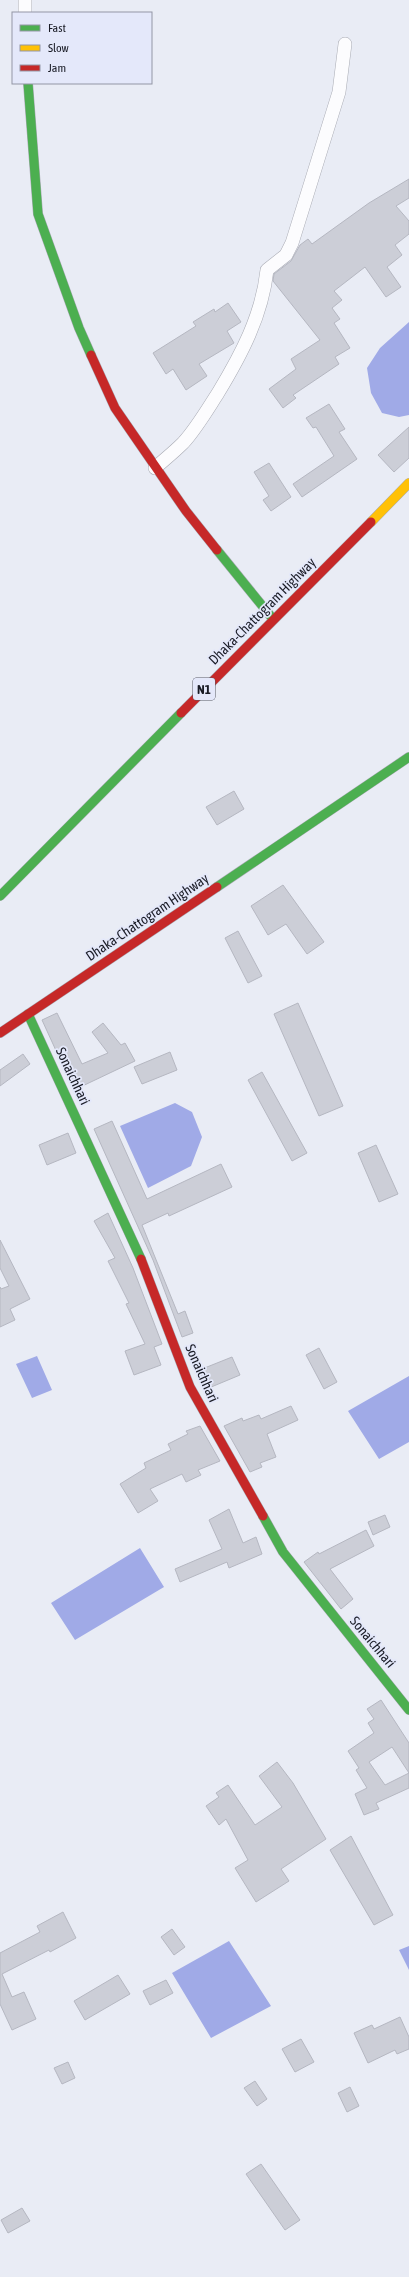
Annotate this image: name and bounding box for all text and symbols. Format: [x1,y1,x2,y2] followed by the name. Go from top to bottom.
[12,12,152,84] legend
[48,21,66,35] text: Fast
[48,41,69,55] text: Slow
[48,61,66,75] text: Jam
[205,554,319,668] street label: Dhaka-Chattogram Highway
[193,678,215,700] road number: N1
[83,870,212,964] street label: Dhaka-Chattogram Highway
[53,1045,93,1107] street label: Sonaichhari
[182,1342,222,1404] street label: Sonaichhari
[347,1613,399,1671] street label: Sonaichhari

